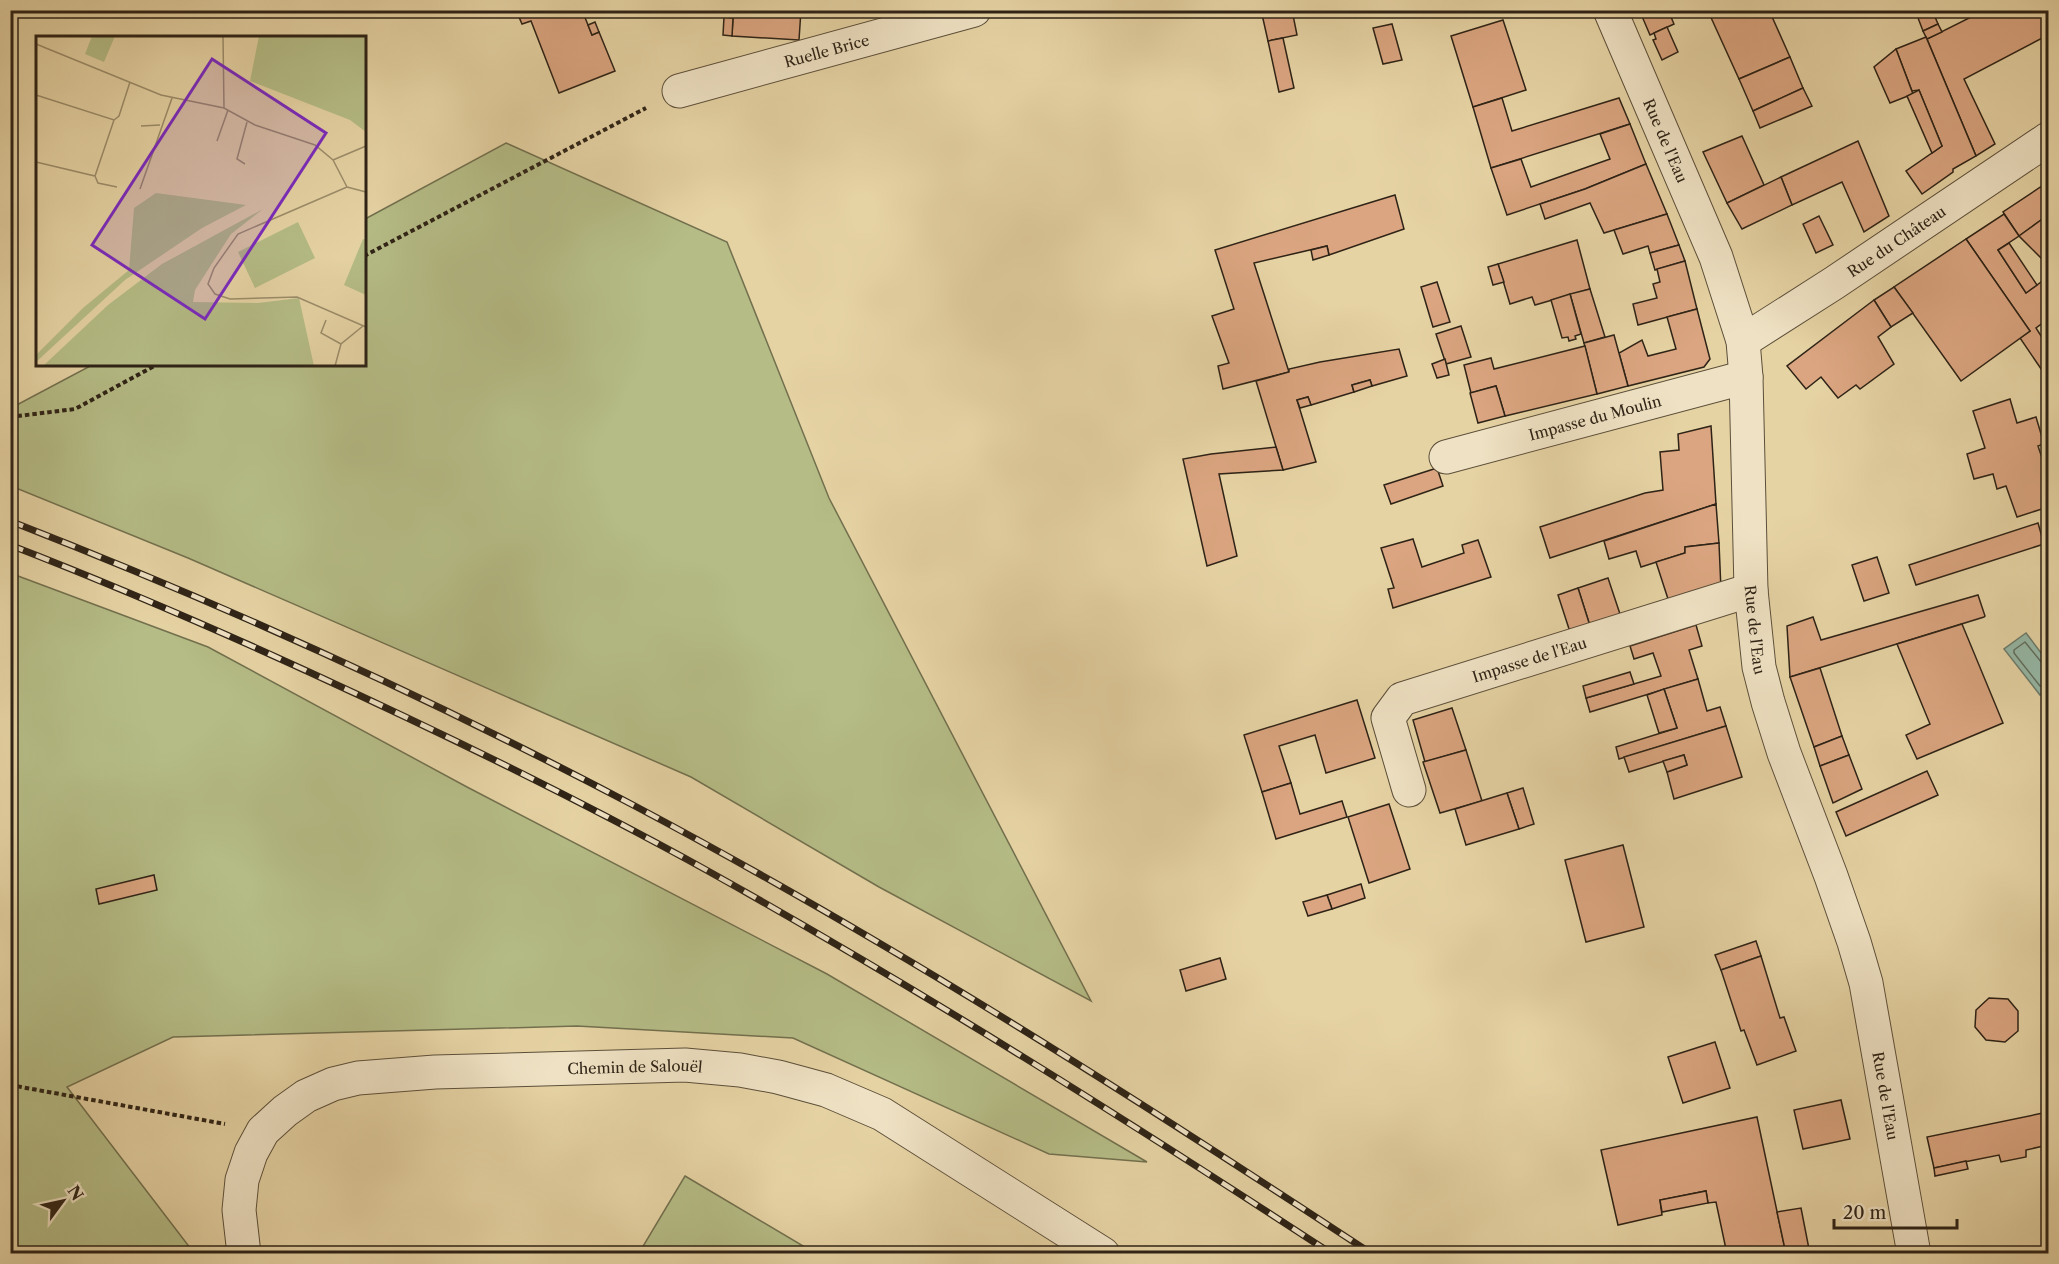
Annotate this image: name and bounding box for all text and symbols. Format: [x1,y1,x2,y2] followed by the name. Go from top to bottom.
[782,30,871,71] street label: Ruelle Brice
[36,36,366,366] inset map
[1640,96,1692,185] street label: Rue de l'Eau
[1843,201,1949,281] street label: Rue du Château
[1526,390,1664,444] street label: Impasse du Moulin
[1741,584,1770,676] street label: Rue de l'Eau
[1470,632,1589,686] street label: Impasse de l'Eau
[1869,1050,1903,1141] street label: Rue de l'Eau
[567,1055,704,1078] street label: Chemin de Salouël
[33,1171,93,1231] north arrow
[63,1182,88,1204] text: N
[1834,1192,1957,1230] scale bar
[1843,1202,1887,1224] text: 20 m

